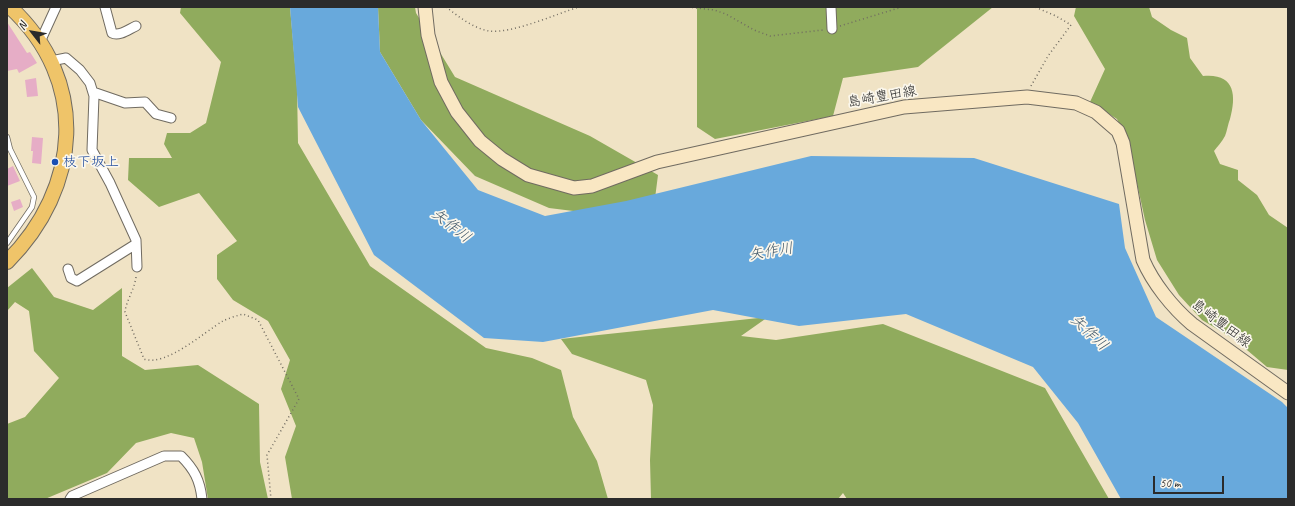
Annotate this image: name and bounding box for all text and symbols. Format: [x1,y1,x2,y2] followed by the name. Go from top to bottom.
[12,12,52,52] north arrow
[14,19,29,32] text: N
[846,83,918,111] street label: 島崎豊田線
[63,154,119,170] place label: 枝下坂上
[50,157,60,167] marker: 枝下坂上
[428,205,474,247] water label: 矢作川
[747,240,795,264] water label: 矢作川
[1188,296,1254,352] street label: 島崎豊田線
[1066,311,1112,355] water label: 矢作川
[1155,468,1226,494] scale bar
[1160,475,1180,491] text: 50 m

